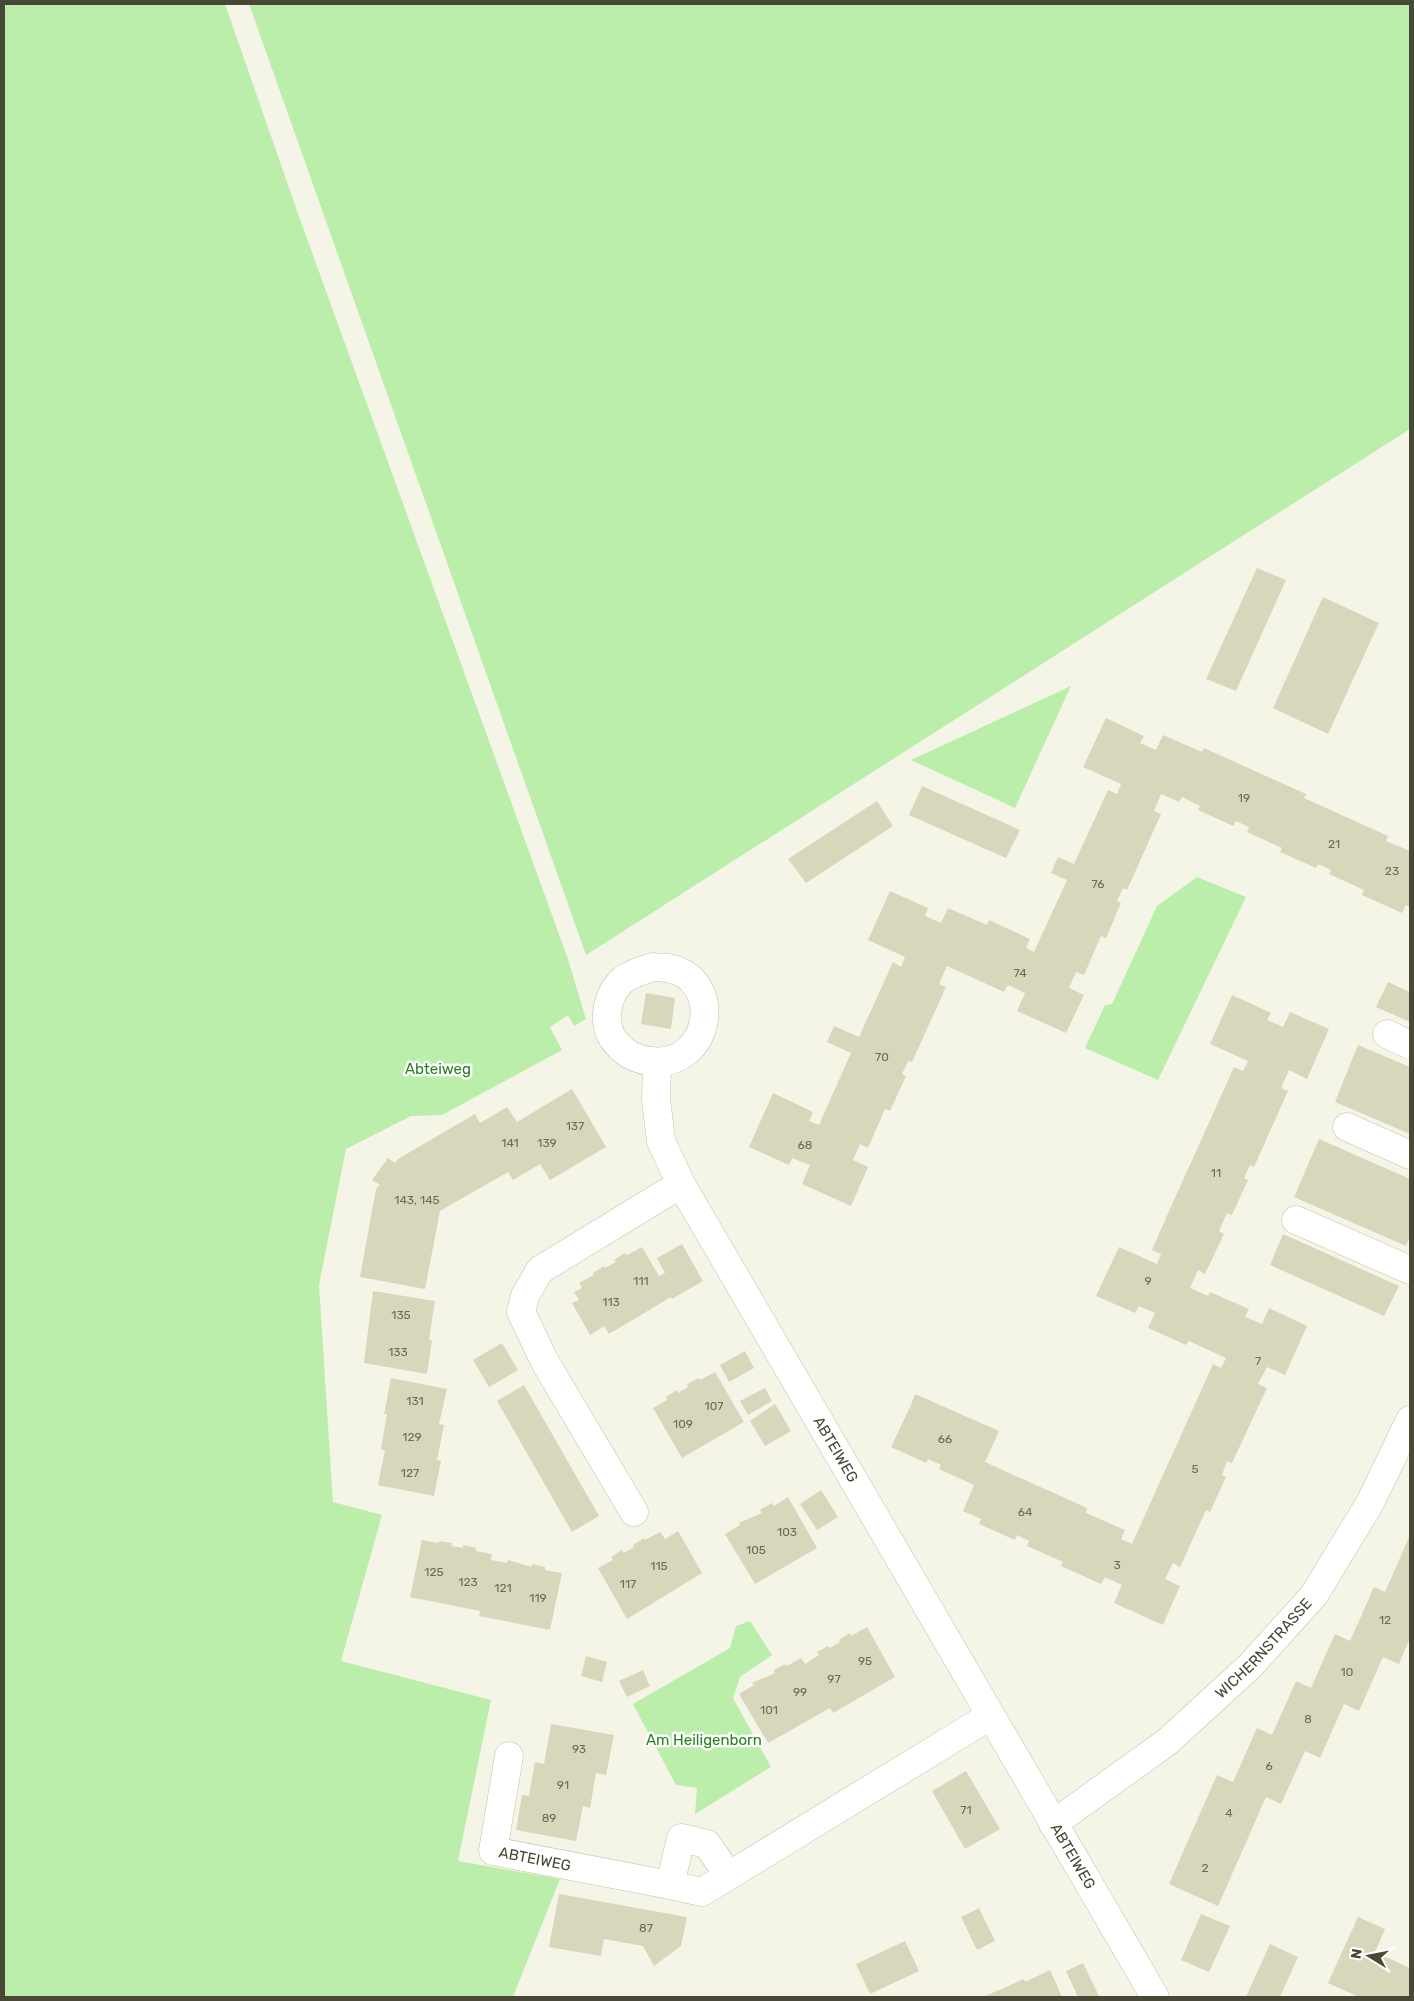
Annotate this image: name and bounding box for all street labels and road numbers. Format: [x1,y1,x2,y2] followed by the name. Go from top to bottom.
[810,1413,862,1486] street label: ABTEIWEG
[1212,1595,1316,1702] street label: WICHERNSTRASSE
[1047,1820,1099,1892] street label: ABTEIWEG
[497,1843,572,1875] street label: ABTEIWEG

